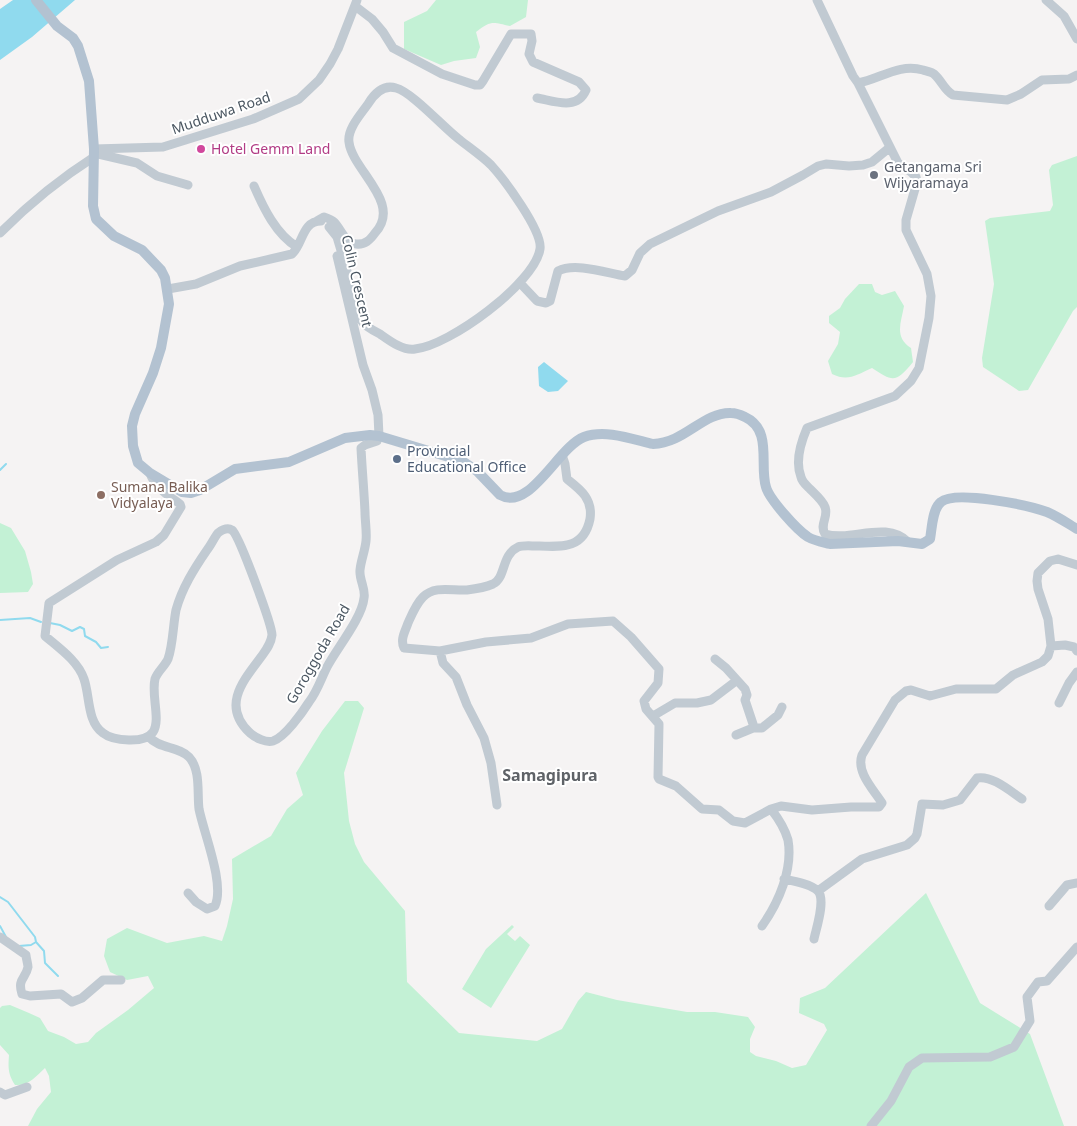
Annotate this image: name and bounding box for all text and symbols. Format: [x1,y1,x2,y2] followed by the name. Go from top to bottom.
[169,87,273,138] street label: Mudduwa Road
[211,139,330,158] place label: Hotel Gemm Land
[195,143,207,155] marker: Hotel Gemm Land
[884,157,982,192] place label: Getangama Sri Wijyaramaya
[868,169,880,181] marker: Getangama Sri Wijyaramaya
[338,233,377,329] street label: Colin Crescent
[407,441,526,476] place label: Provincial Educational Office
[391,453,403,465] marker: Provincial Educational Office
[111,477,208,512] place label: Sumana Balika Vidyalaya
[95,489,107,501] marker: Sumana Balika Vidyalaya
[281,600,354,707] street label: Goroggoda Road
[502,764,598,786] district label: Samagipura

